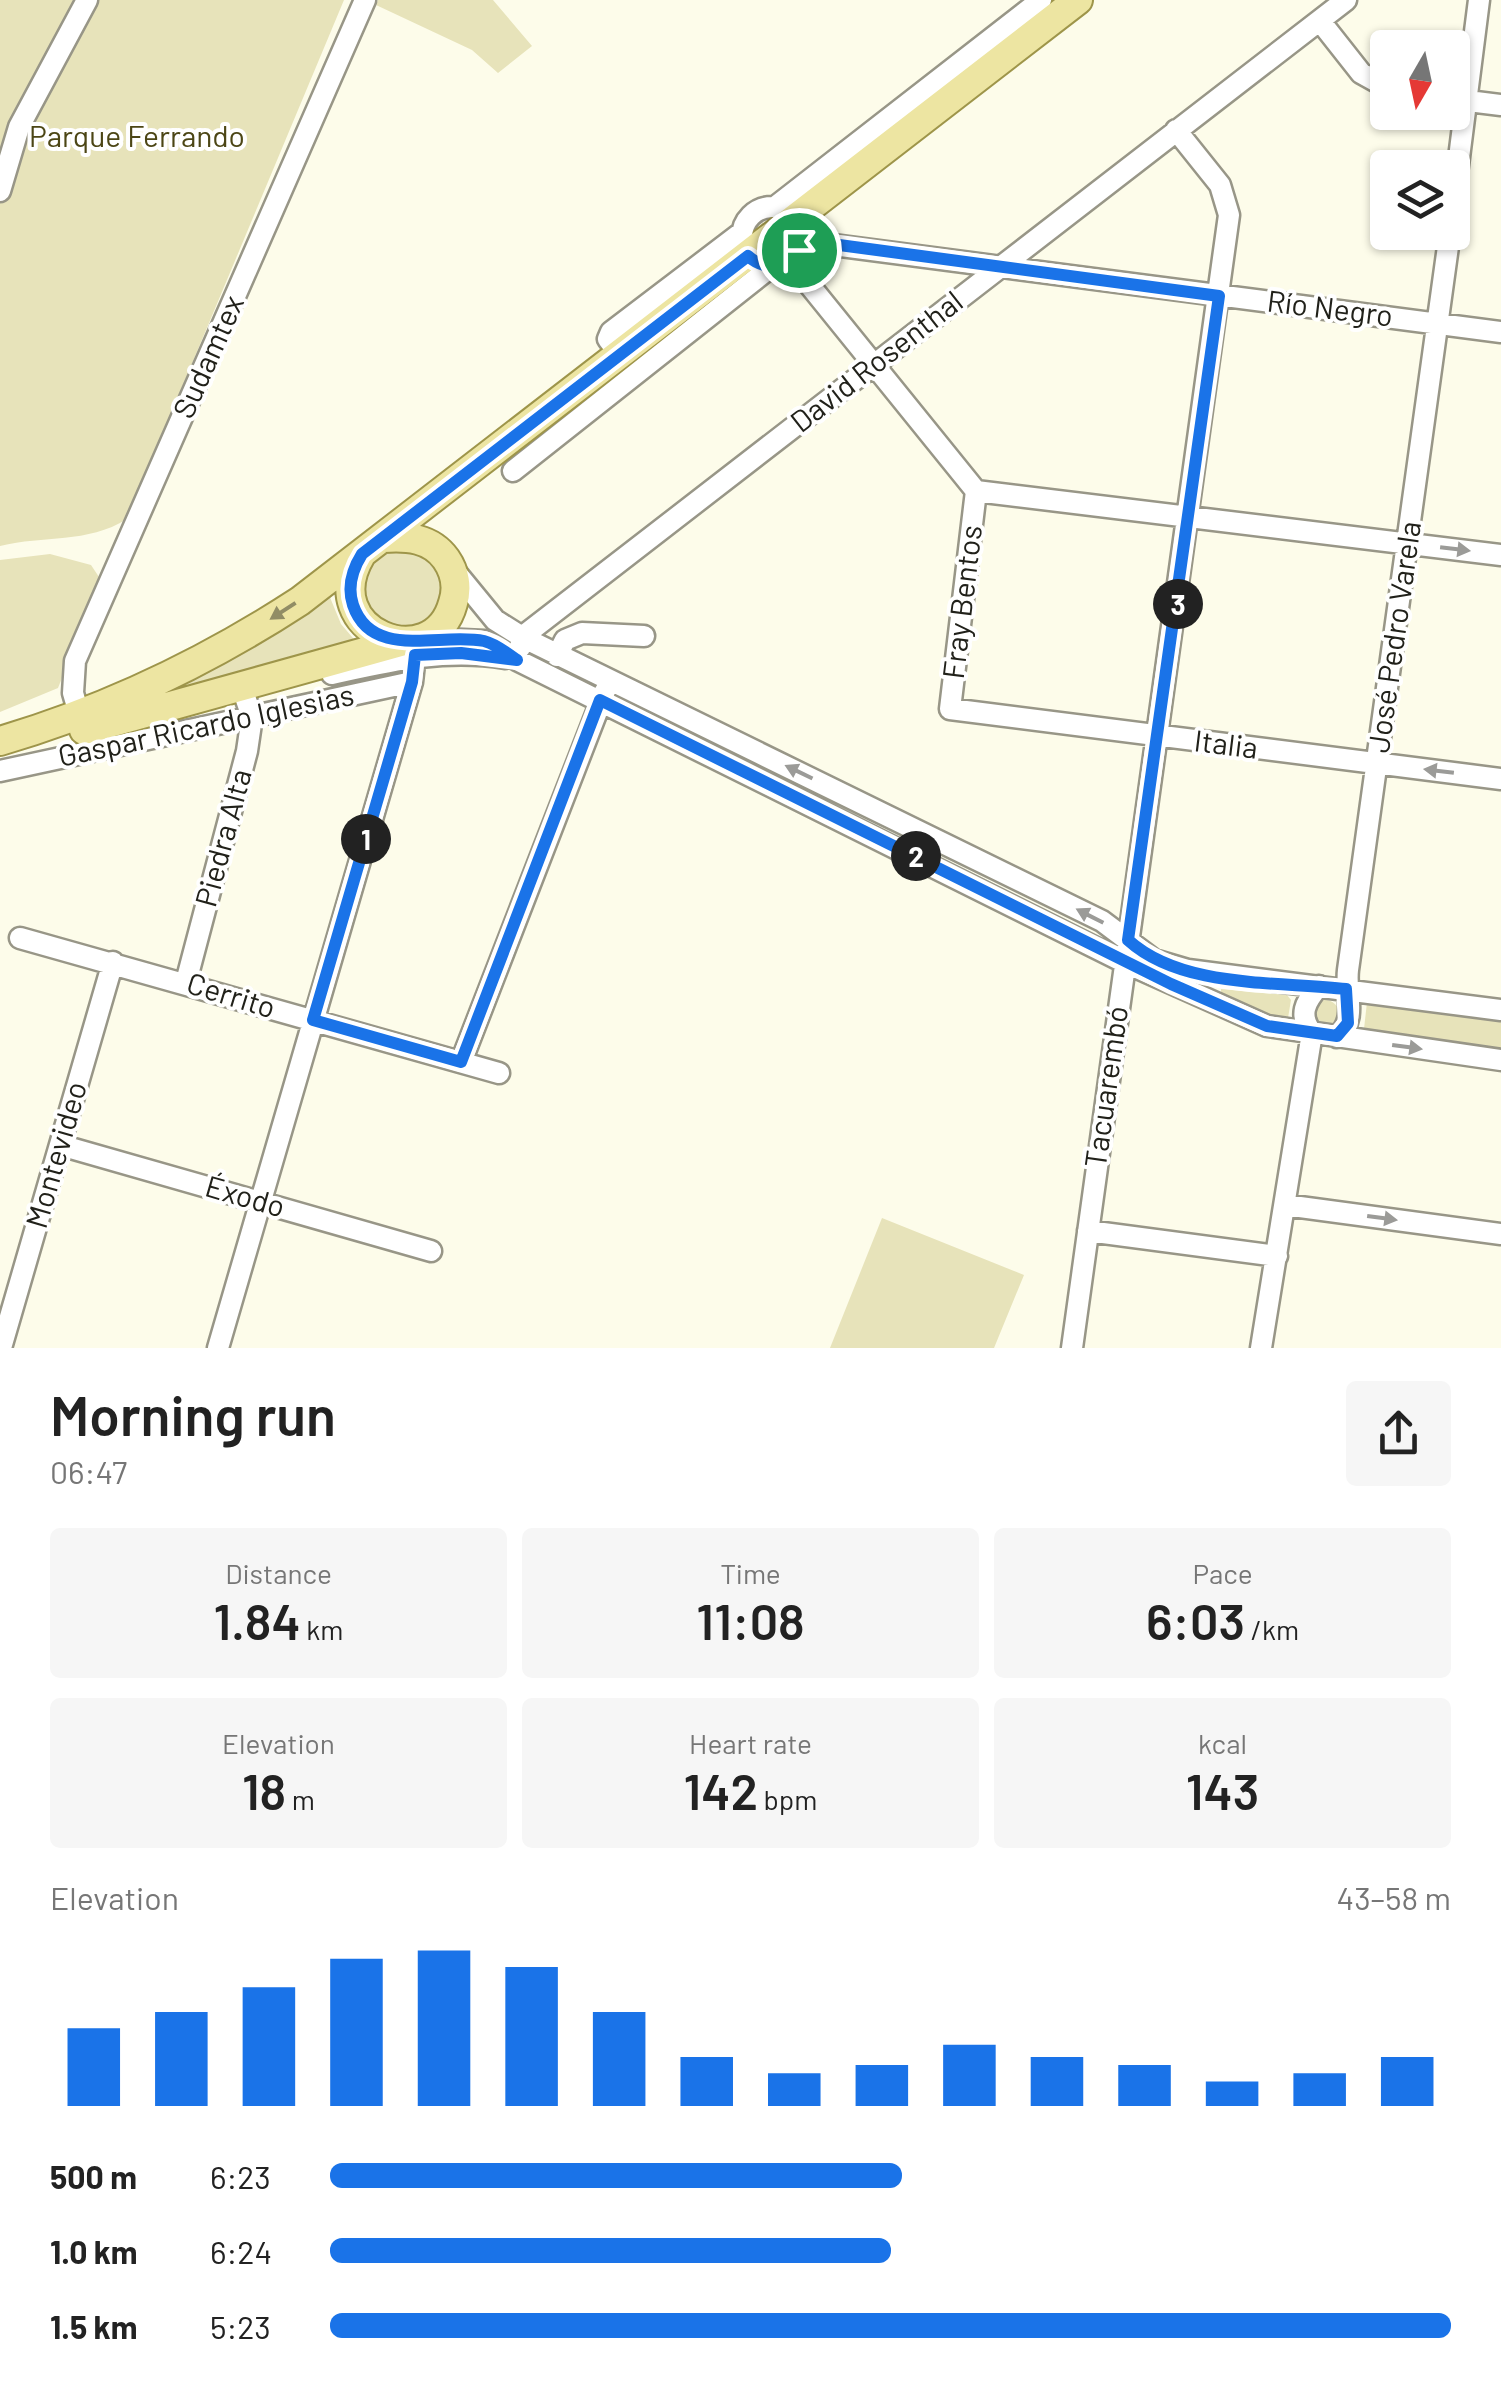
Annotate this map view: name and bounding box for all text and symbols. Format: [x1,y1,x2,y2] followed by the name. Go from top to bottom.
[1370,30,1470,130] north arrow
[1370,30,1470,250] map controls
[29,117,245,153] park label: Parque Ferrando
[1370,150,1470,250] button: layers
[757,208,842,293] pin
[772,223,827,278] icon: arrive
[1265,281,1395,333] street label: Río Negro
[783,282,969,439] street label: David Rosenthal
[164,289,250,423] street label: Sudamtex
[1359,519,1427,755] street label: José Pedro Varela
[934,523,988,681] street label: Fray Bentos
[1440,541,1471,557] one-way arrow
[1153,579,1203,629] pin: 3
[1170,587,1186,621] text: 3
[270,602,297,620] one-way arrow
[54,675,357,773] street label: Gaspar Ricardo Iglesias
[1192,721,1260,765] street label: Italia
[1422,763,1454,779] one-way arrow
[784,764,813,781] one-way arrow
[186,765,258,910] street label: Piedra Alta
[341,814,391,864] pin: 1
[361,822,371,856] text: 1
[891,831,941,881] pin: 2
[908,839,924,873] text: 2
[1076,908,1105,925] one-way arrow
[183,964,280,1025] street label: Cerrito
[1076,1004,1134,1170] street label: Tacuarembó
[1391,1039,1423,1055] one-way arrow
[17,1077,93,1232] street label: Montevideo
[202,1167,289,1224] street label: Éxodo
[1366,1210,1398,1226] one-way arrow
[50,1381,336,1447] text: Morning run
[1346,1381,1451,1486] button: share
[50,1452,127,1490] text: 06:47
[225,1556,332,1590] text: Distance
[720,1556,781,1590] text: Time
[1192,1556,1253,1590] text: Pace
[214,1590,301,1650] text: 1.84
[696,1590,805,1650] text: 11:08
[1146,1590,1245,1650] text: 6:03
[301,1612,344,1646] text: km
[1245,1612,1299,1646] text: /km
[222,1726,335,1760] text: Elevation
[689,1726,812,1760] text: Heart rate
[1198,1726,1247,1760] text: kcal
[242,1760,286,1820] text: 18
[684,1760,758,1820] text: 142
[1186,1760,1259,1820] text: 143
[286,1782,315,1816] text: m
[758,1782,817,1816] text: bpm
[50,1878,179,1916] text: Elevation
[1337,1878,1451,1916] text: 43–58 m
[50,2157,137,2195] text: 500 m
[210,2157,271,2195] text: 6:23
[50,2232,138,2270] text: 1.0 km
[210,2232,272,2270] text: 6:24
[50,2307,137,2345] text: 1.5 km
[210,2307,271,2345] text: 5:23

